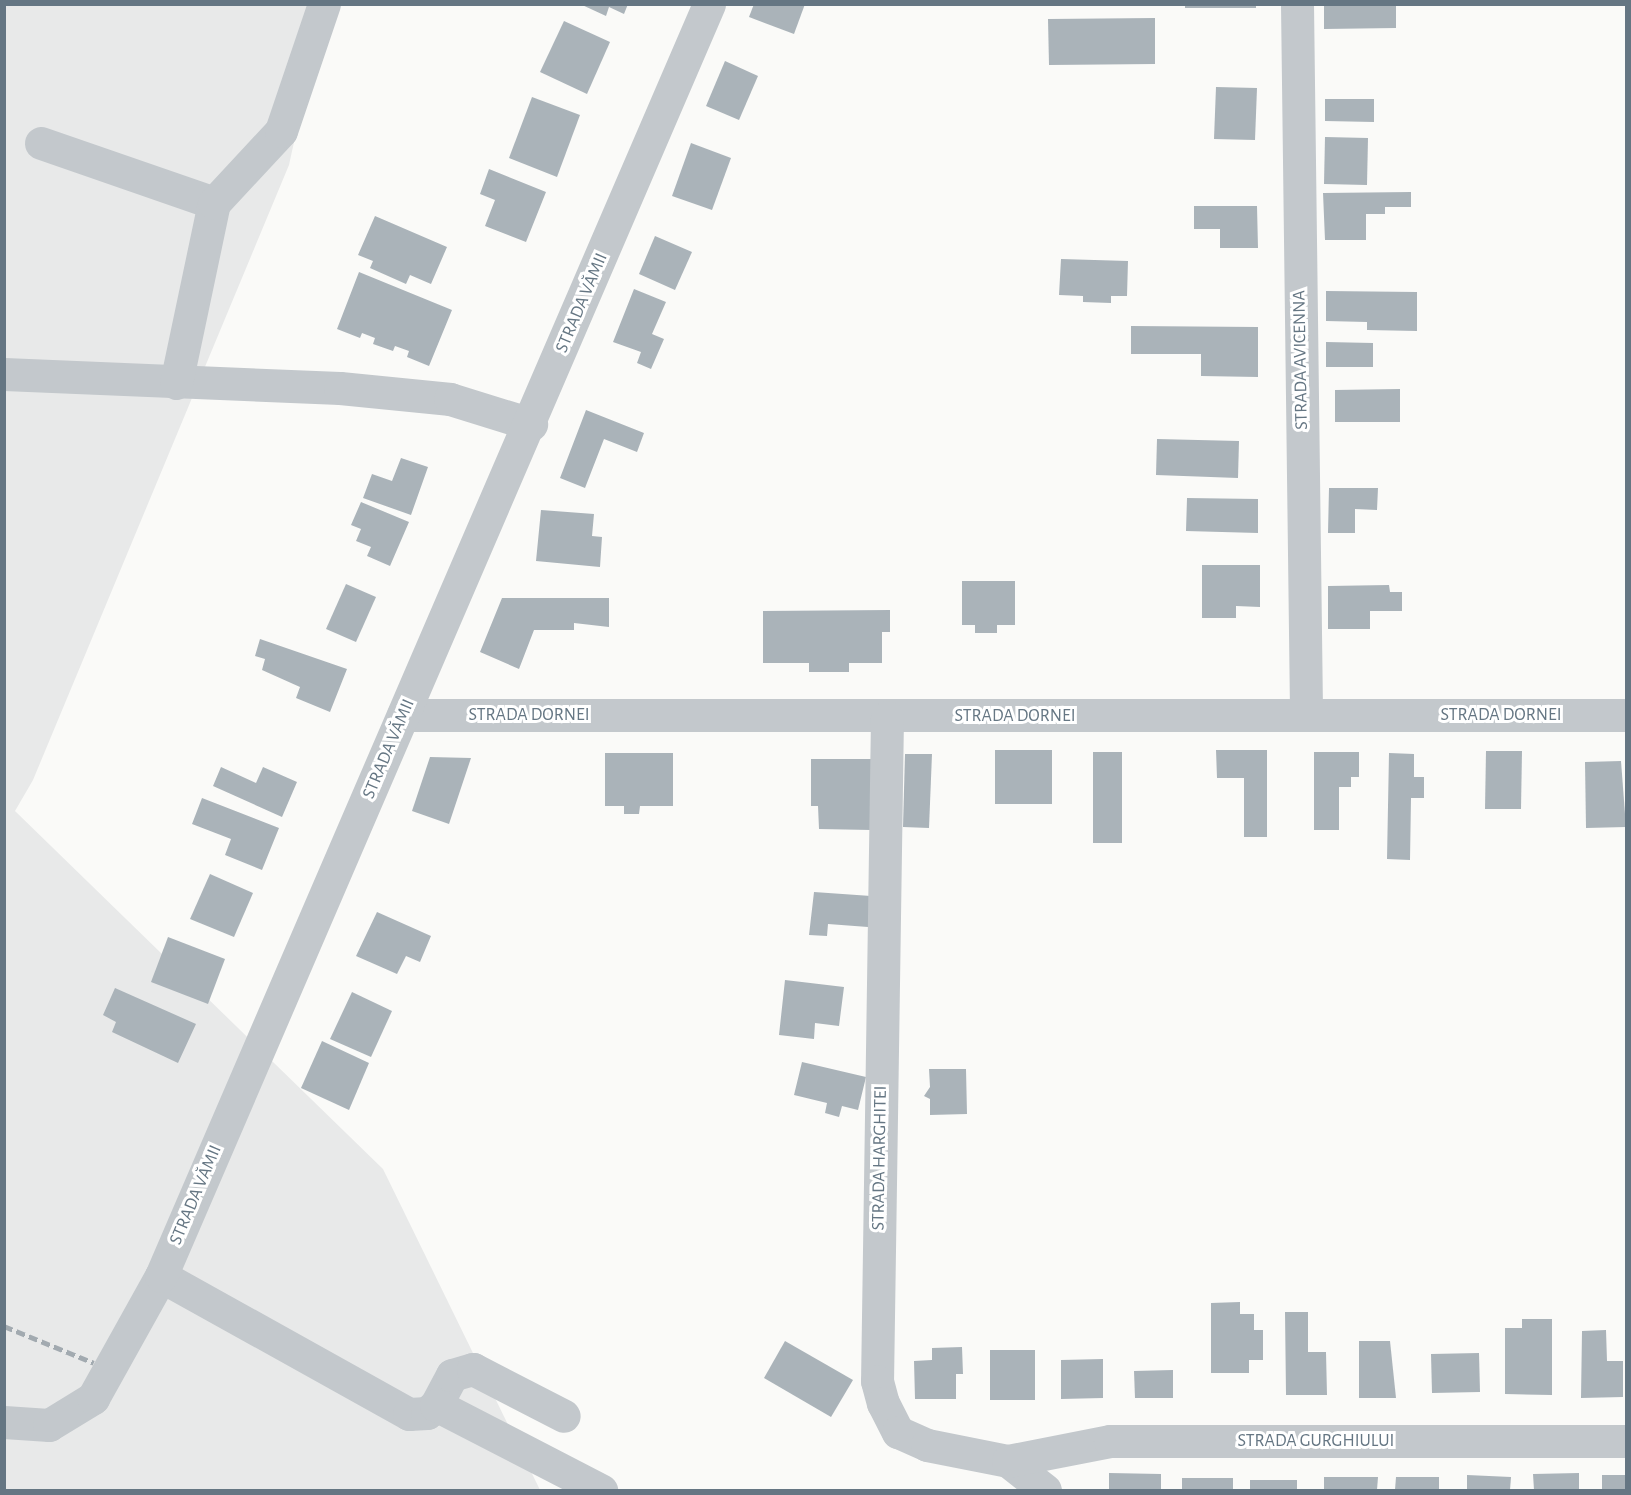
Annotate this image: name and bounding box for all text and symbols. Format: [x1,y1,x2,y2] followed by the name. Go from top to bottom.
[551,250,613,356] street label: STRADA VĂMII
[1289,290,1313,430] street label: STRADA AVICENNA
[358,696,420,802] street label: STRADA VĂMII
[468,704,590,726] street label: STRADA DORNEI
[1440,704,1562,726] street label: STRADA DORNEI
[954,705,1076,727] street label: STRADA DORNEI
[868,1085,892,1231] street label: STRADA HARGHITEI
[165,1142,227,1248] street label: STRADA VĂMII
[1238,1430,1394,1452] street label: STRADA GURGHIULUI

